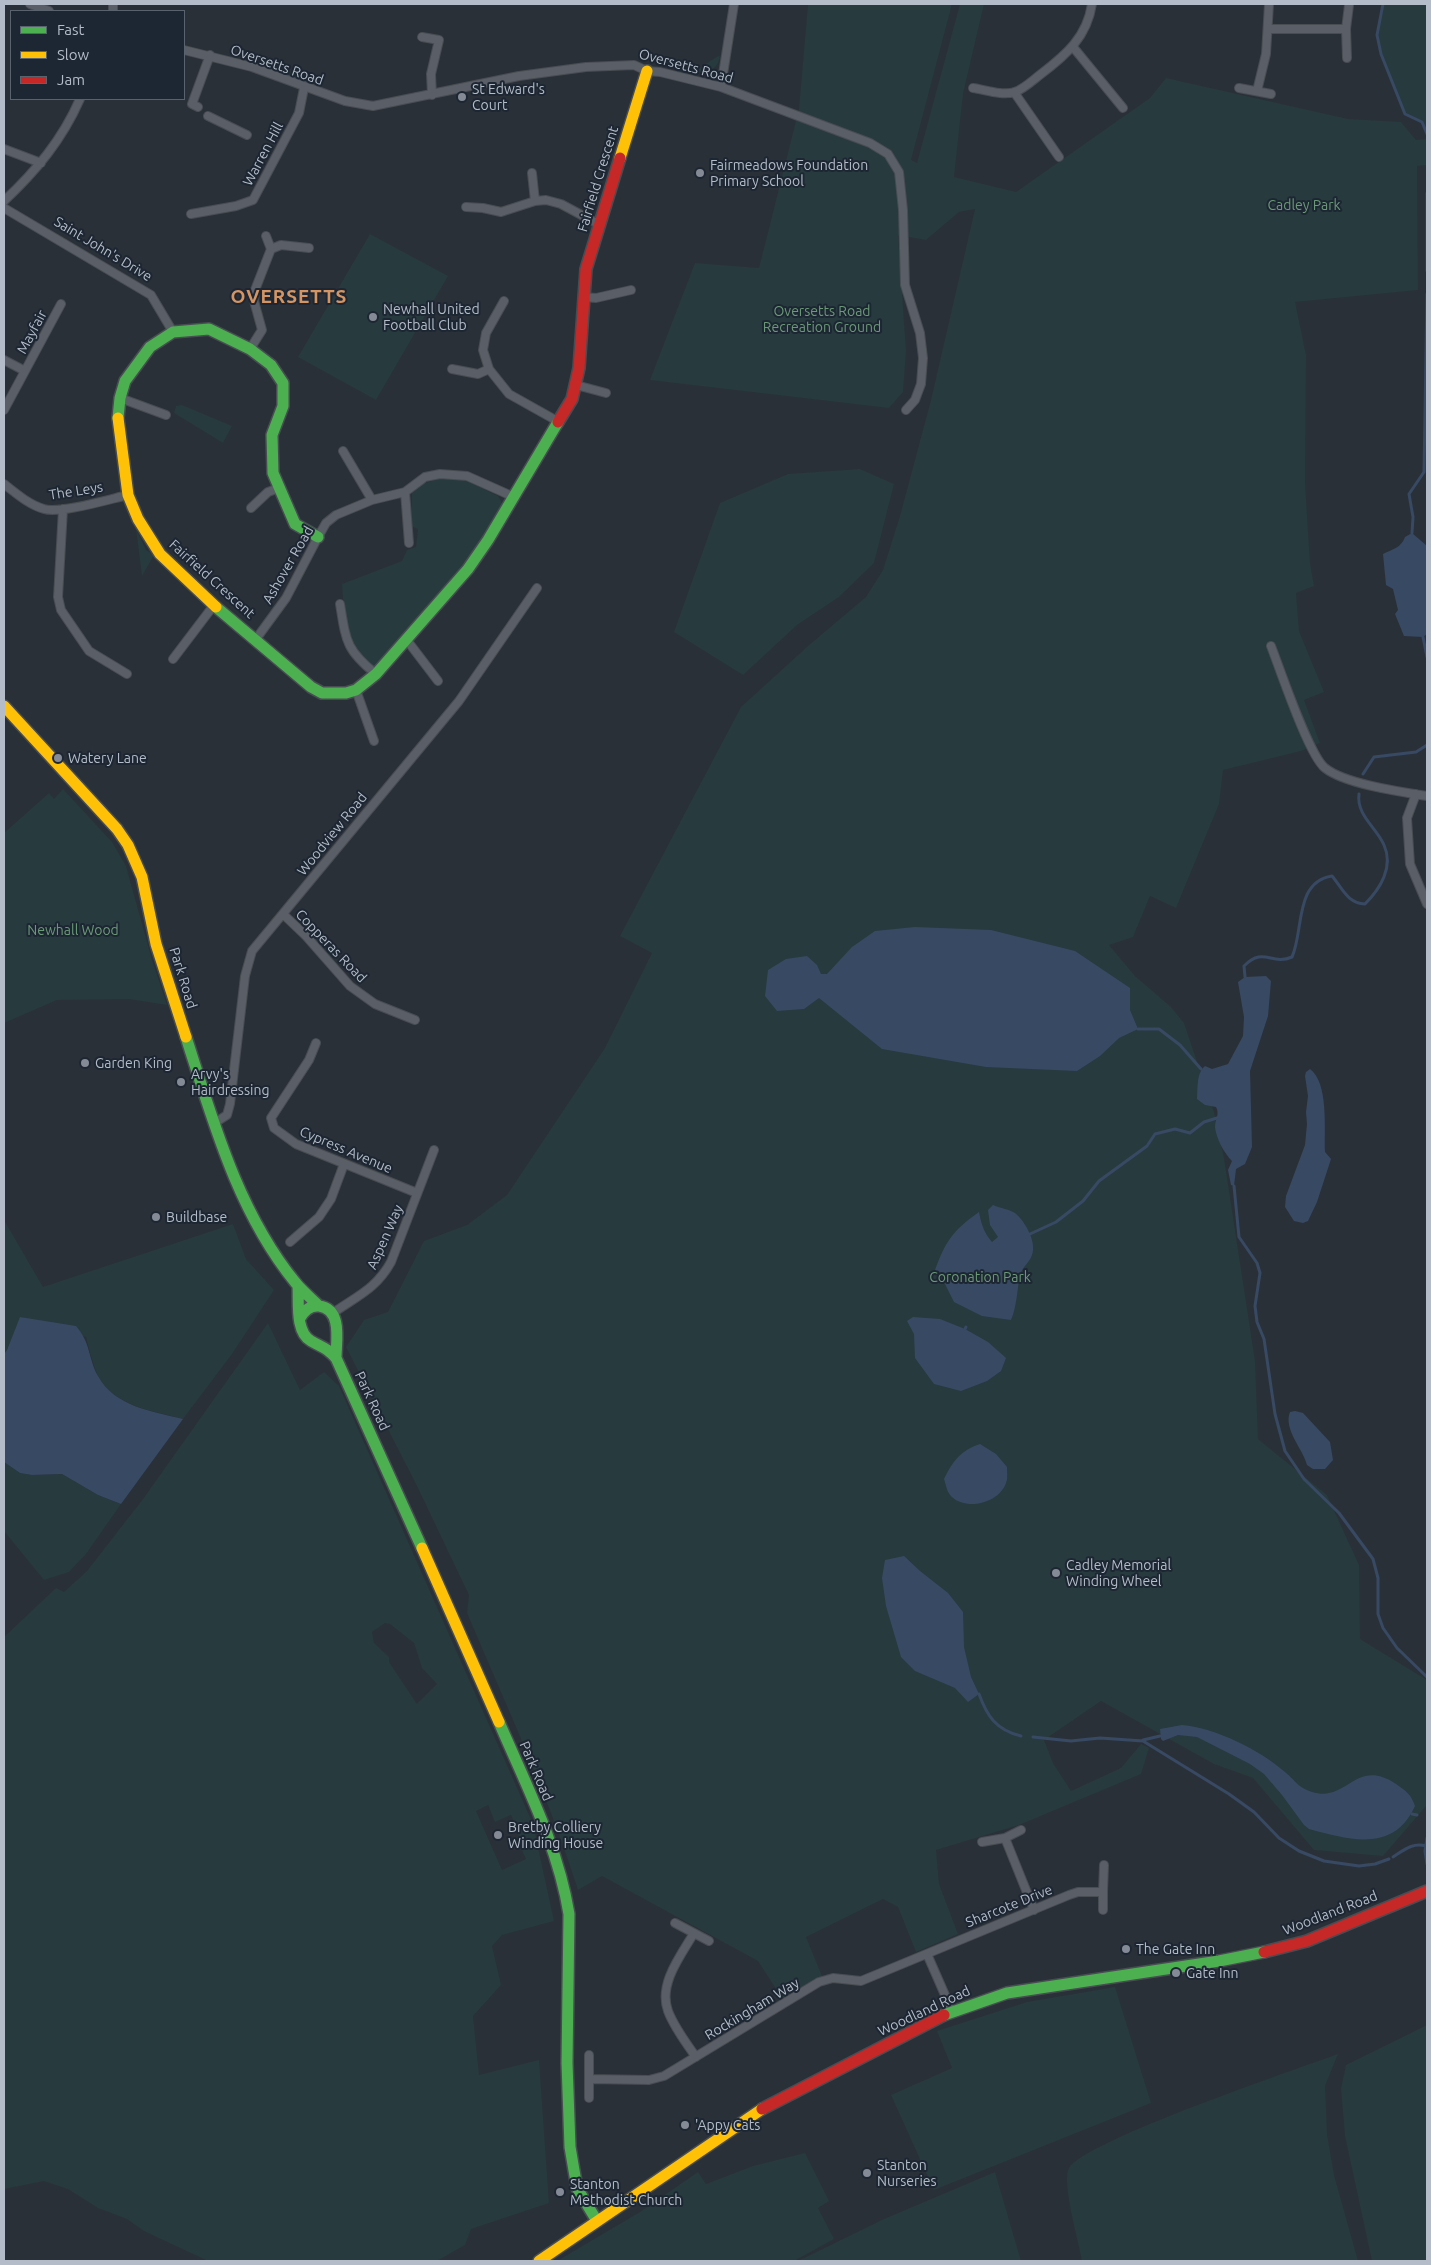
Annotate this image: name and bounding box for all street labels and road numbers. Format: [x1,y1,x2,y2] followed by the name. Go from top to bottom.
[228,41,326,89] street label: Oversetts Road
[637,45,735,87] street label: Oversetts Road
[239,119,287,189] street label: Warren Hill
[574,124,622,234] street label: Fairfield Crescent
[51,213,155,285] street label: Saint John's Drive
[13,307,51,357] street label: Mayfair
[48,478,104,504] street label: The Leys
[259,523,317,607] street label: Ashover Road
[166,536,258,622] street label: Fairfield Crescent
[293,789,371,879] street label: Woodview Road
[292,906,370,986] street label: Copperas Road
[166,945,200,1011] street label: Park Road
[297,1123,395,1177] street label: Cypress Avenue
[363,1202,407,1272] street label: Aspen Way
[351,1369,393,1433] street label: Park Road
[516,1739,556,1803] street label: Park Road
[963,1881,1055,1931] street label: Sharcote Drive
[1280,1887,1380,1939] street label: Woodland Road
[702,1974,802,2044] street label: Rockingham Way
[875,1982,973,2040] street label: Woodland Road

